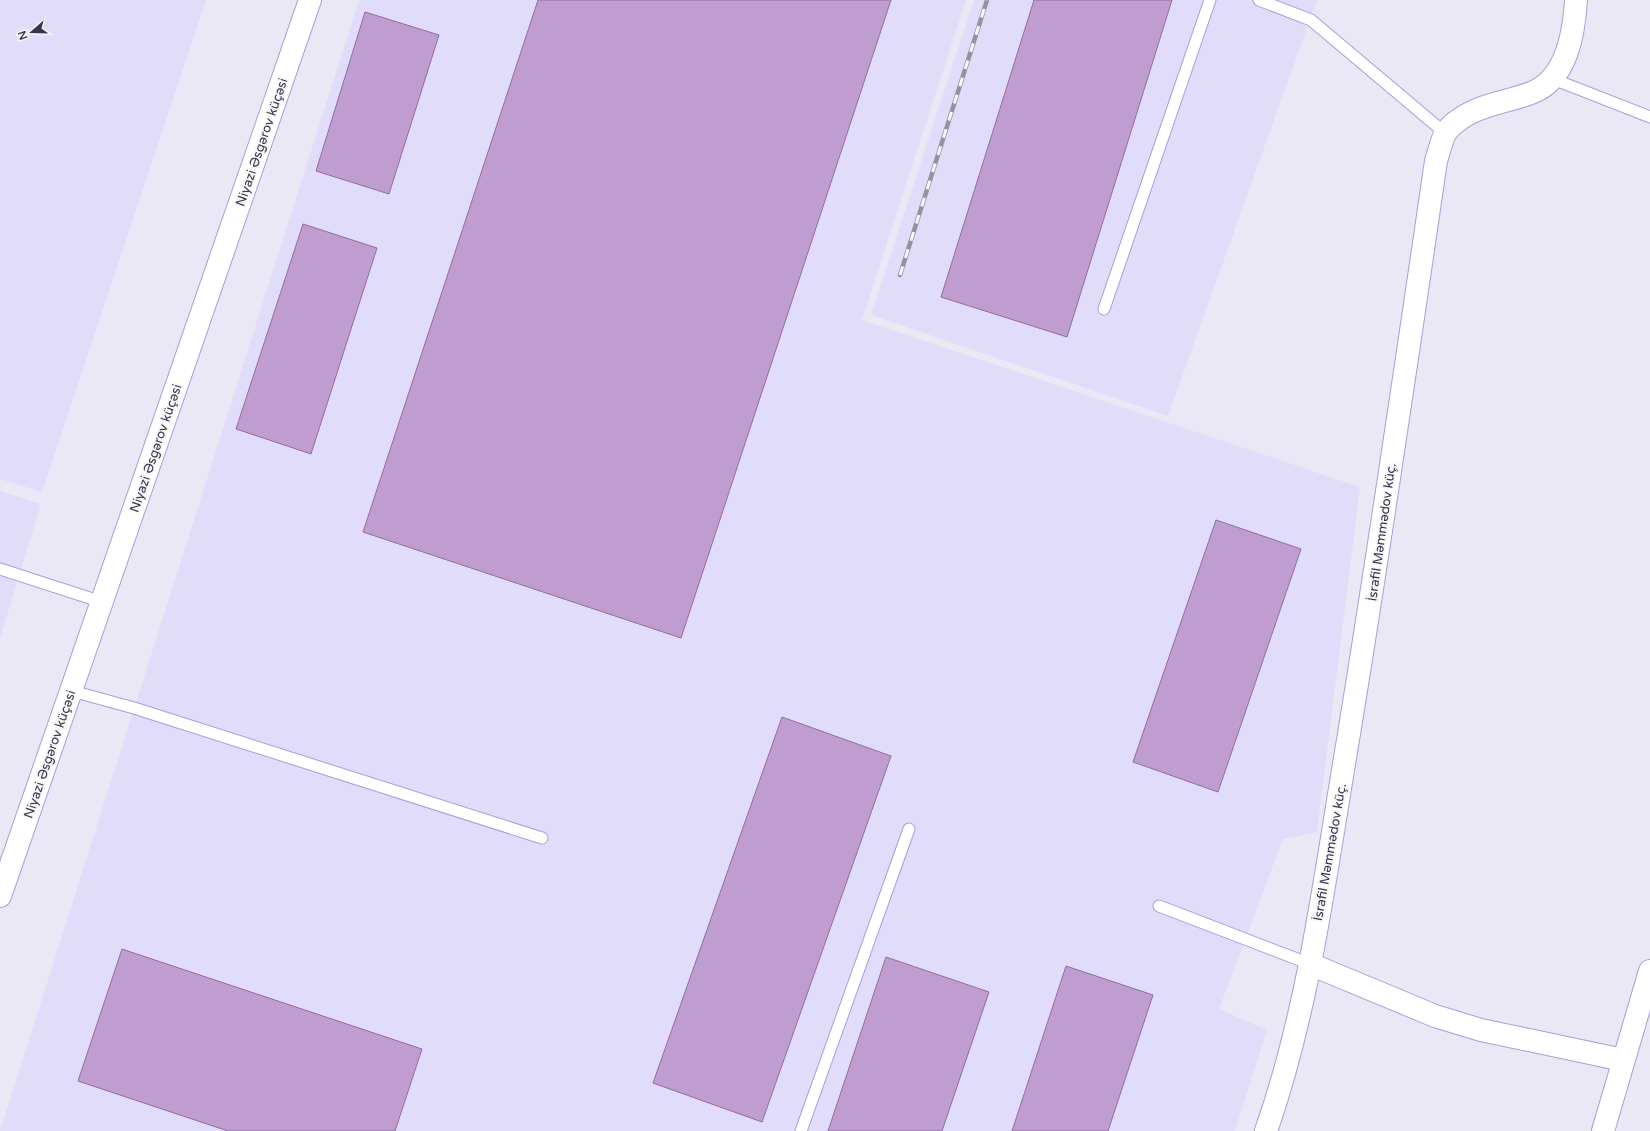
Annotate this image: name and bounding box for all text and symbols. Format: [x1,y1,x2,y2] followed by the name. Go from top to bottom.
[12,12,52,52] north arrow
[15,29,31,42] text: N
[232,76,291,208] street label: Niyazi Əsgərov küçəsi
[126,382,185,514] street label: Niyazi Əsgərov küçəsi
[1364,462,1400,602] street label: İsrafil Məmmədov küç.
[20,688,79,820] street label: Niyazi Əsgərov küçəsi
[1310,782,1350,922] street label: İsrafil Məmmədov küç.

